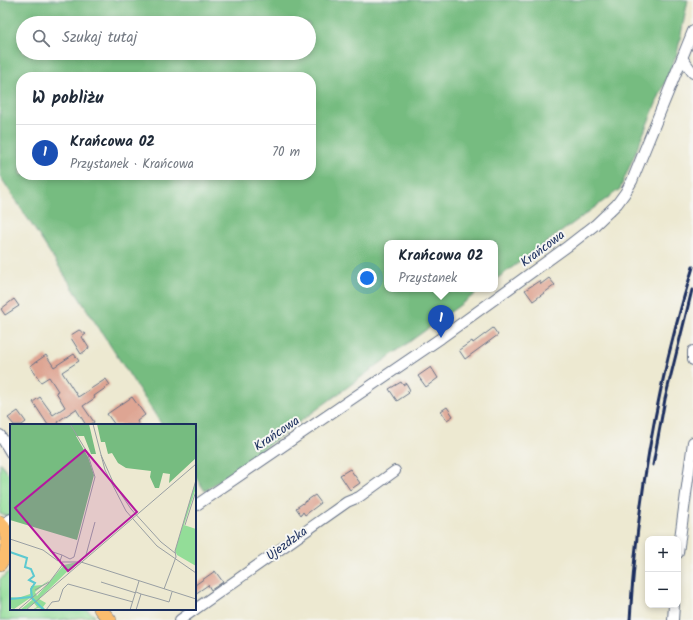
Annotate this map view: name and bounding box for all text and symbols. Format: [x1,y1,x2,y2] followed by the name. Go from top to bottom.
[16,16,316,60] search box
[62,26,137,50] text: Szukaj tutaj
[30,27,52,49] icon: search
[32,85,103,112] text: W pobliżu
[70,130,155,154] text: Krańcowa 02
[43,142,47,163] text: 1
[272,142,300,163] text: 70 m
[70,154,194,175] text: Przystanek · Krańcowa
[516,225,570,273] street label: Krańcowa
[384,240,498,292] popup
[398,244,484,268] text: Krańcowa 02
[357,268,377,288] your location
[398,268,457,289] text: Przystanek
[428,305,454,338] pin: 1
[250,411,304,457] street label: Krańcowa
[10,424,196,610] inset map
[262,522,312,566] street label: Ujezdzka
[645,536,681,608] map controls
[645,536,681,572] button: +
[645,572,681,608] button: −

